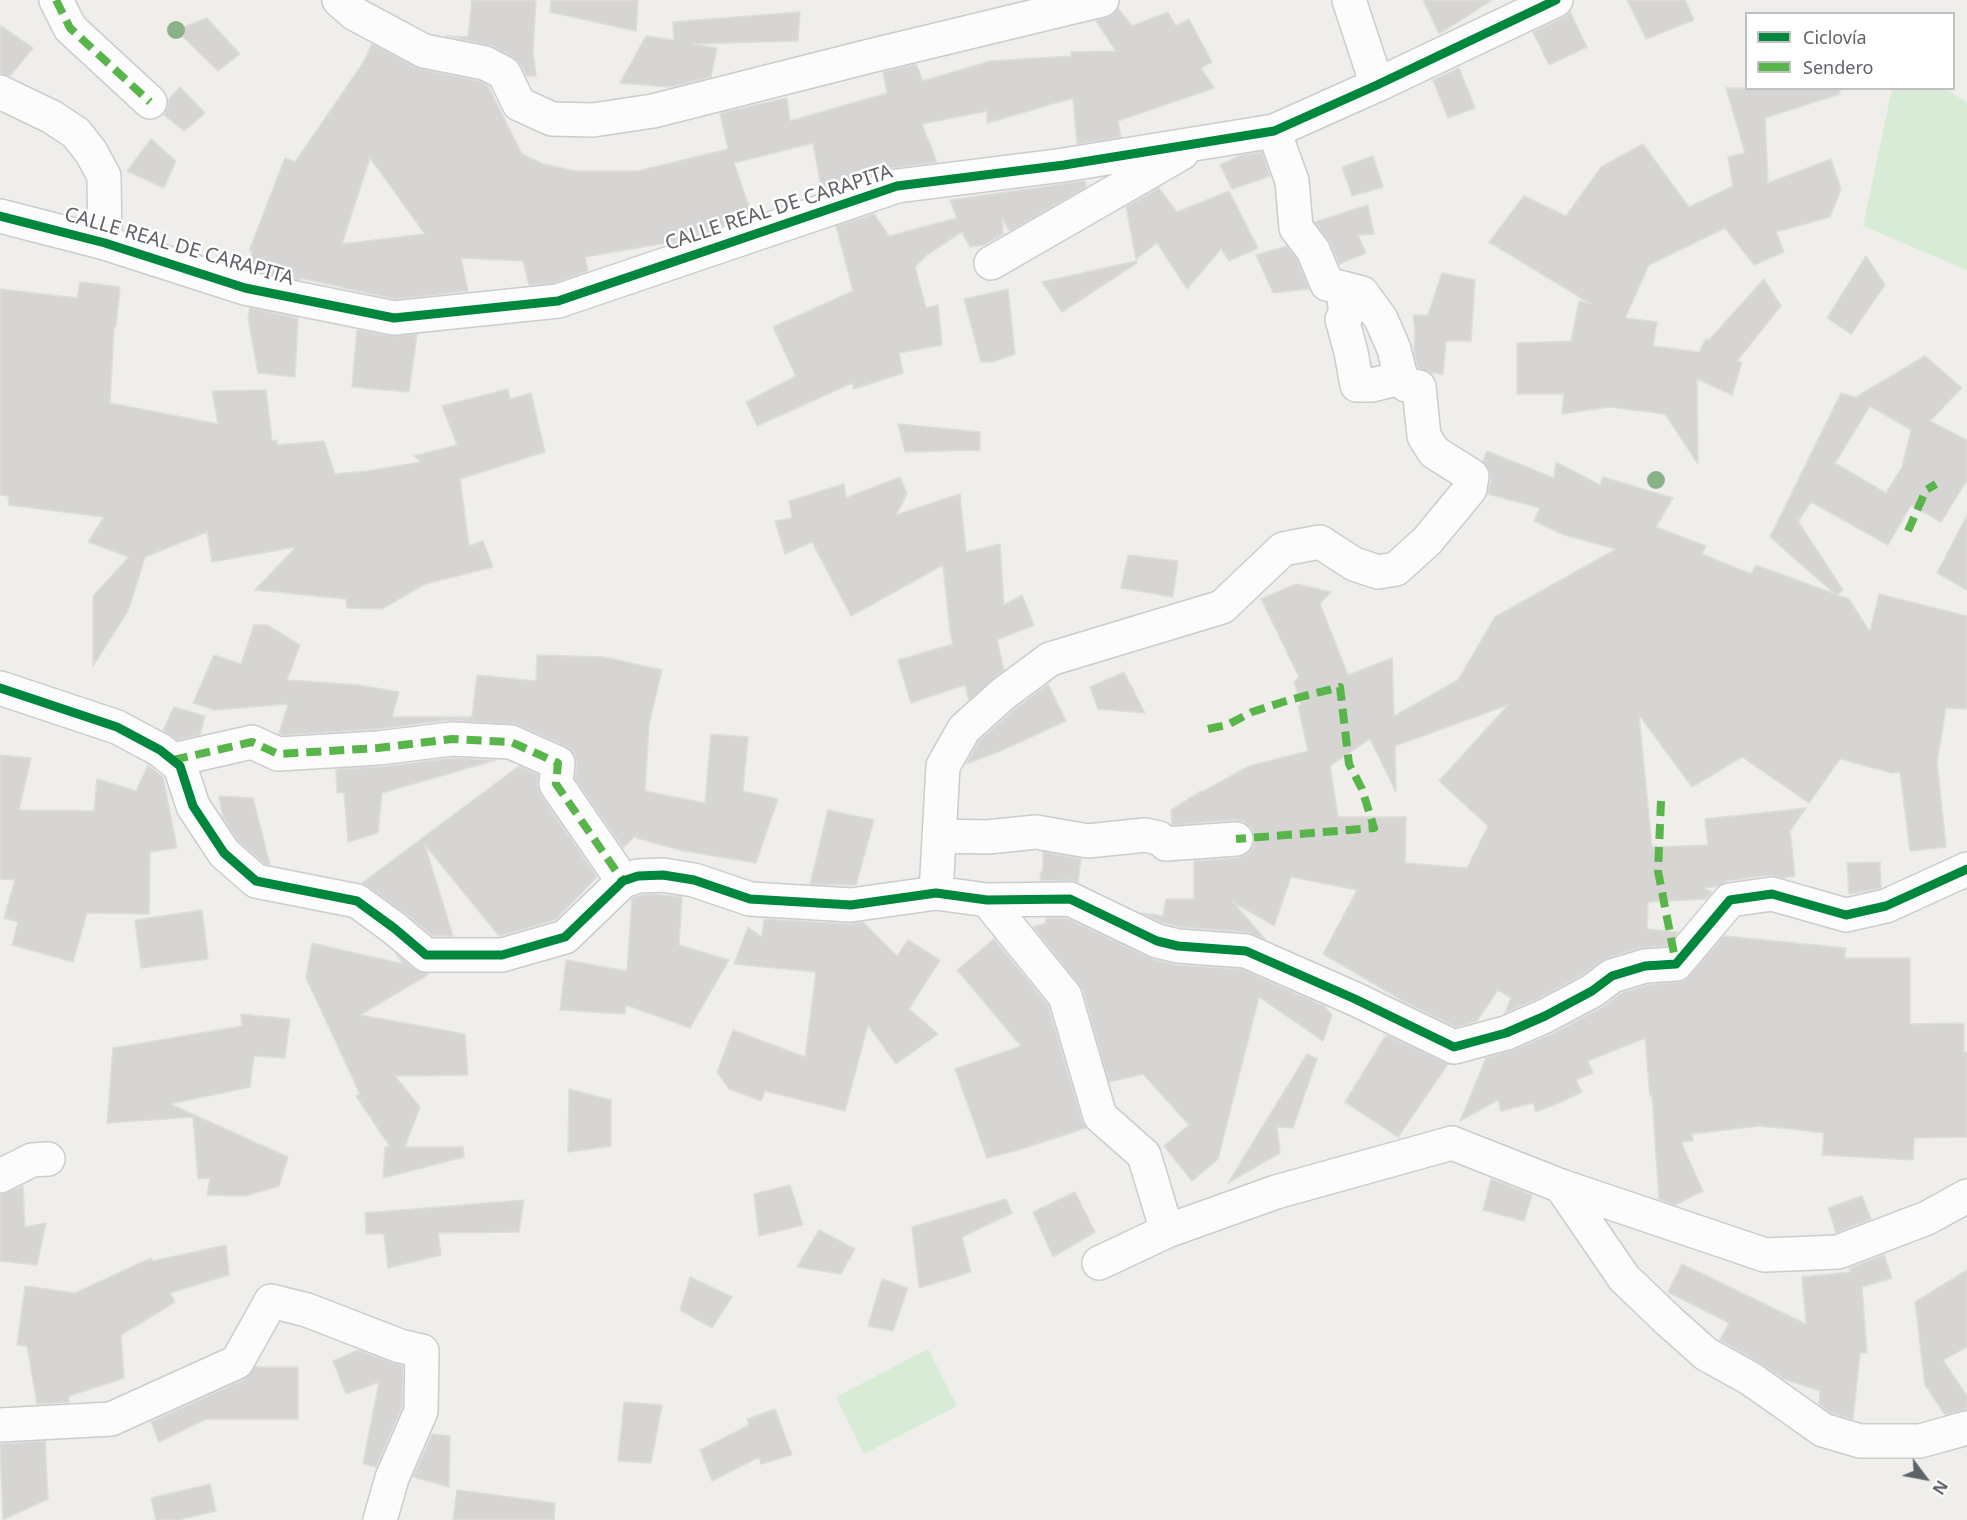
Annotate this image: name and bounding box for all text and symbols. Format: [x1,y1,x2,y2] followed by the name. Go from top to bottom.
[1745,12,1955,90] legend
[1803,25,1867,49] text: Ciclovía
[1803,55,1873,79] text: Sendero
[662,160,896,256] street label: CALLE REAL DE CARAPITA
[61,203,297,291] street label: CALLE REAL DE CARAPITA
[1895,1448,1955,1508] north arrow
[1927,1476,1953,1499] text: N

